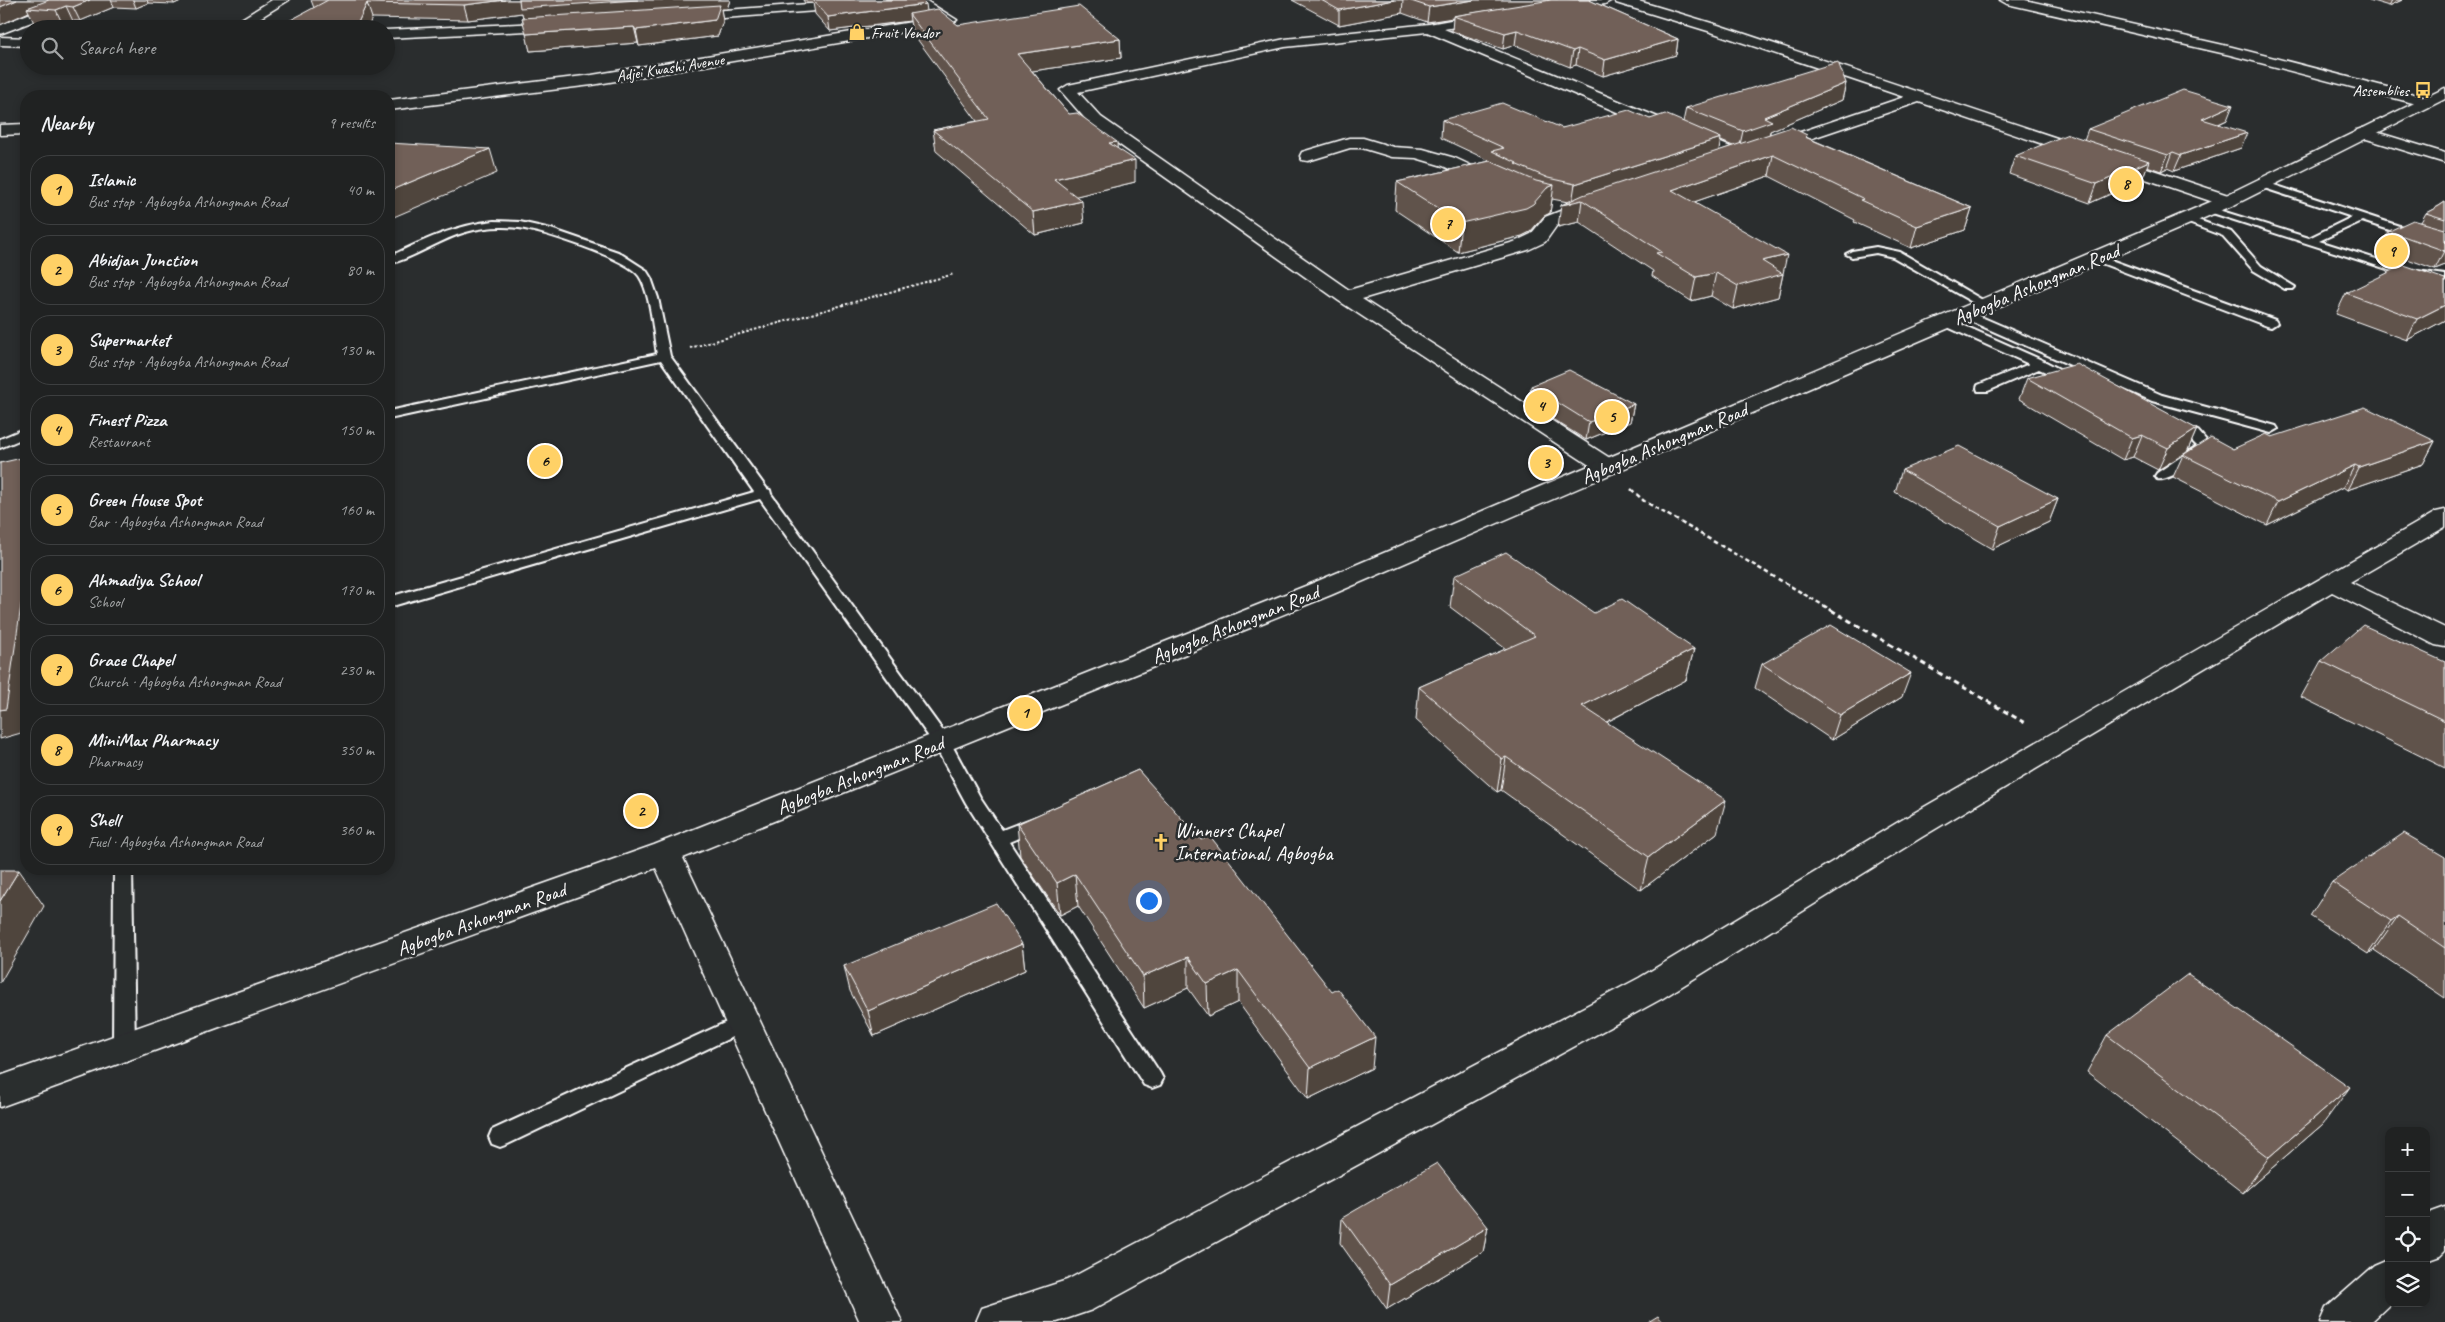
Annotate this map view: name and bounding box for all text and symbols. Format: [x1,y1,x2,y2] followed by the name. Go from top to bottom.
[20,20,395,75] search box
[847,22,867,42] shop icon: Fruit Vendor
[871,23,941,43] place label: Fruit Vendor
[38,34,66,62] icon: search
[78,36,155,60] text: Search here
[615,49,727,86] street label: Adjei Kwashi Avenue
[2413,80,2433,100] bus stop icon: Assemblies
[2353,81,2411,101] place label: Assemblies
[40,110,93,136] text: Nearby
[328,113,375,133] text: 9 results
[2110,165,2142,203] pin: 8
[88,168,136,192] text: Islamic
[53,180,61,200] text: 1
[347,180,374,200] text: 40 m
[88,192,287,212] text: Bus stop · Agbogba Ashongman Road
[1432,205,1464,243] pin: 7
[2376,232,2408,270] pin: 9
[1949,237,2126,331] street label: Agbogba Ashongman Road
[88,248,197,272] text: Abidjan Junction
[53,260,61,280] text: 2
[347,260,374,280] text: 80 m
[88,272,287,292] text: Bus stop · Agbogba Ashongman Road
[88,328,170,352] text: Supermarket
[53,340,61,360] text: 3
[340,340,374,360] text: 130 m
[88,352,287,372] text: Bus stop · Agbogba Ashongman Road
[1525,387,1557,425] pin: 4
[1577,396,1754,490] street label: Agbogba Ashongman Road
[1596,398,1628,436] pin: 5
[88,408,166,432] text: Finest Pizza
[53,420,61,440] text: 4
[340,420,374,440] text: 150 m
[88,432,150,452] text: Restaurant
[529,442,561,480] pin: 6
[1530,444,1562,482] pin: 3
[88,488,202,512] text: Green House Spot
[54,500,60,520] text: 5
[340,500,374,520] text: 160 m
[88,512,262,532] text: Bar · Agbogba Ashongman Road
[88,568,199,592] text: Ahmadiya School
[1148,578,1325,669] street label: Agbogba Ashongman Road
[53,580,61,600] text: 6
[340,580,374,600] text: 170 m
[88,592,122,612] text: School
[88,648,173,672] text: Grace Chapel
[53,660,61,680] text: 7
[340,660,374,680] text: 230 m
[88,672,281,692] text: Church · Agbogba Ashongman Road
[1009,694,1041,732] pin: 1
[88,728,217,752] text: MiniMax Pharmacy
[773,729,950,820] street label: Agbogba Ashongman Road
[53,740,61,760] text: 8
[340,740,374,760] text: 350 m
[88,752,142,772] text: Pharmacy
[625,792,657,830] pin: 2
[88,808,120,832] text: Shell
[1175,818,1334,866] place label: Winners Chapel International, Agbogba
[53,820,61,840] text: 9
[340,820,374,840] text: 360 m
[88,832,262,852] text: Fuel · Agbogba Ashongman Road
[1151,832,1171,852] church icon: Winners Chapel International, Agbogba
[393,876,572,962] street label: Agbogba Ashongman Road
[1136,888,1162,914] your location
[2385,1127,2430,1307] map controls
[2385,1127,2430,1172] button: +
[2385,1172,2430,1217] button: −
[2385,1217,2430,1262] button: locate
[2385,1262,2430,1307] button: layers

